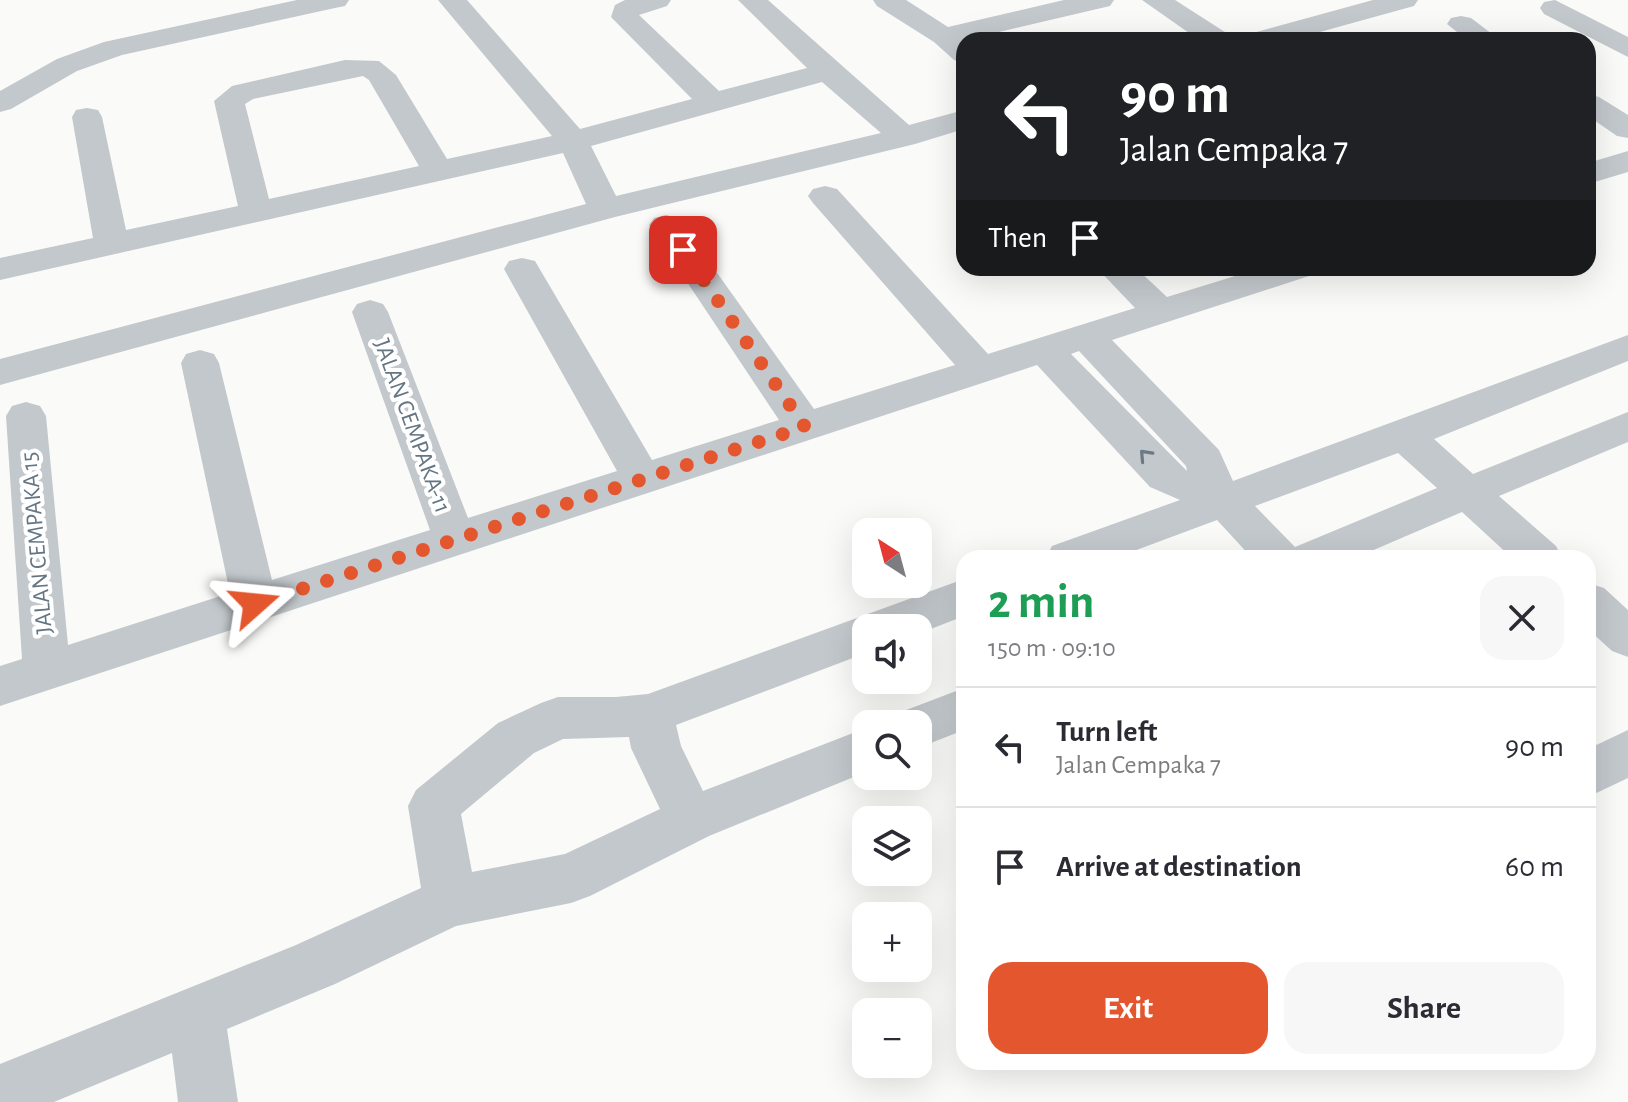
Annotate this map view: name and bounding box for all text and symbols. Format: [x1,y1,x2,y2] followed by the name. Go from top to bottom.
[988,64,1092,168] icon: left
[1120,67,1230,123] text: 90 m
[1120,132,1348,168] text: Jalan Cempaka 7
[649,216,717,284] pin
[1063,216,1107,260] icon: arrive
[988,223,1047,253] text: Then
[661,228,705,272] icon: arrive
[369,336,455,516] street label: JALAN CEMPAKA-11
[1139,450,1154,464] one-way arrow
[17,451,57,635] street label: JALAN CEMPAKA 15
[852,518,932,598] north arrow
[852,518,932,1078] map controls
[213,562,297,646] position arrow
[1480,576,1564,660] button: close
[988,579,1095,627] text: 2 min
[852,614,932,694] button: sound
[988,635,1116,661] text: 150 m · 09:10
[852,710,932,790] button: search
[1056,717,1157,747] text: Turn left
[988,725,1032,769] icon: left
[1505,732,1564,762] text: 90 m
[1056,752,1221,778] text: Jalan Cempaka 7
[852,806,932,886] button: layers
[988,845,1032,889] icon: arrive
[1056,852,1302,882] text: Arrive at destination
[1505,852,1564,882] text: 60 m
[852,902,932,982] button: +
[988,962,1268,1054] button: Exit
[1284,962,1564,1054] button: Share
[852,998,932,1078] button: −

